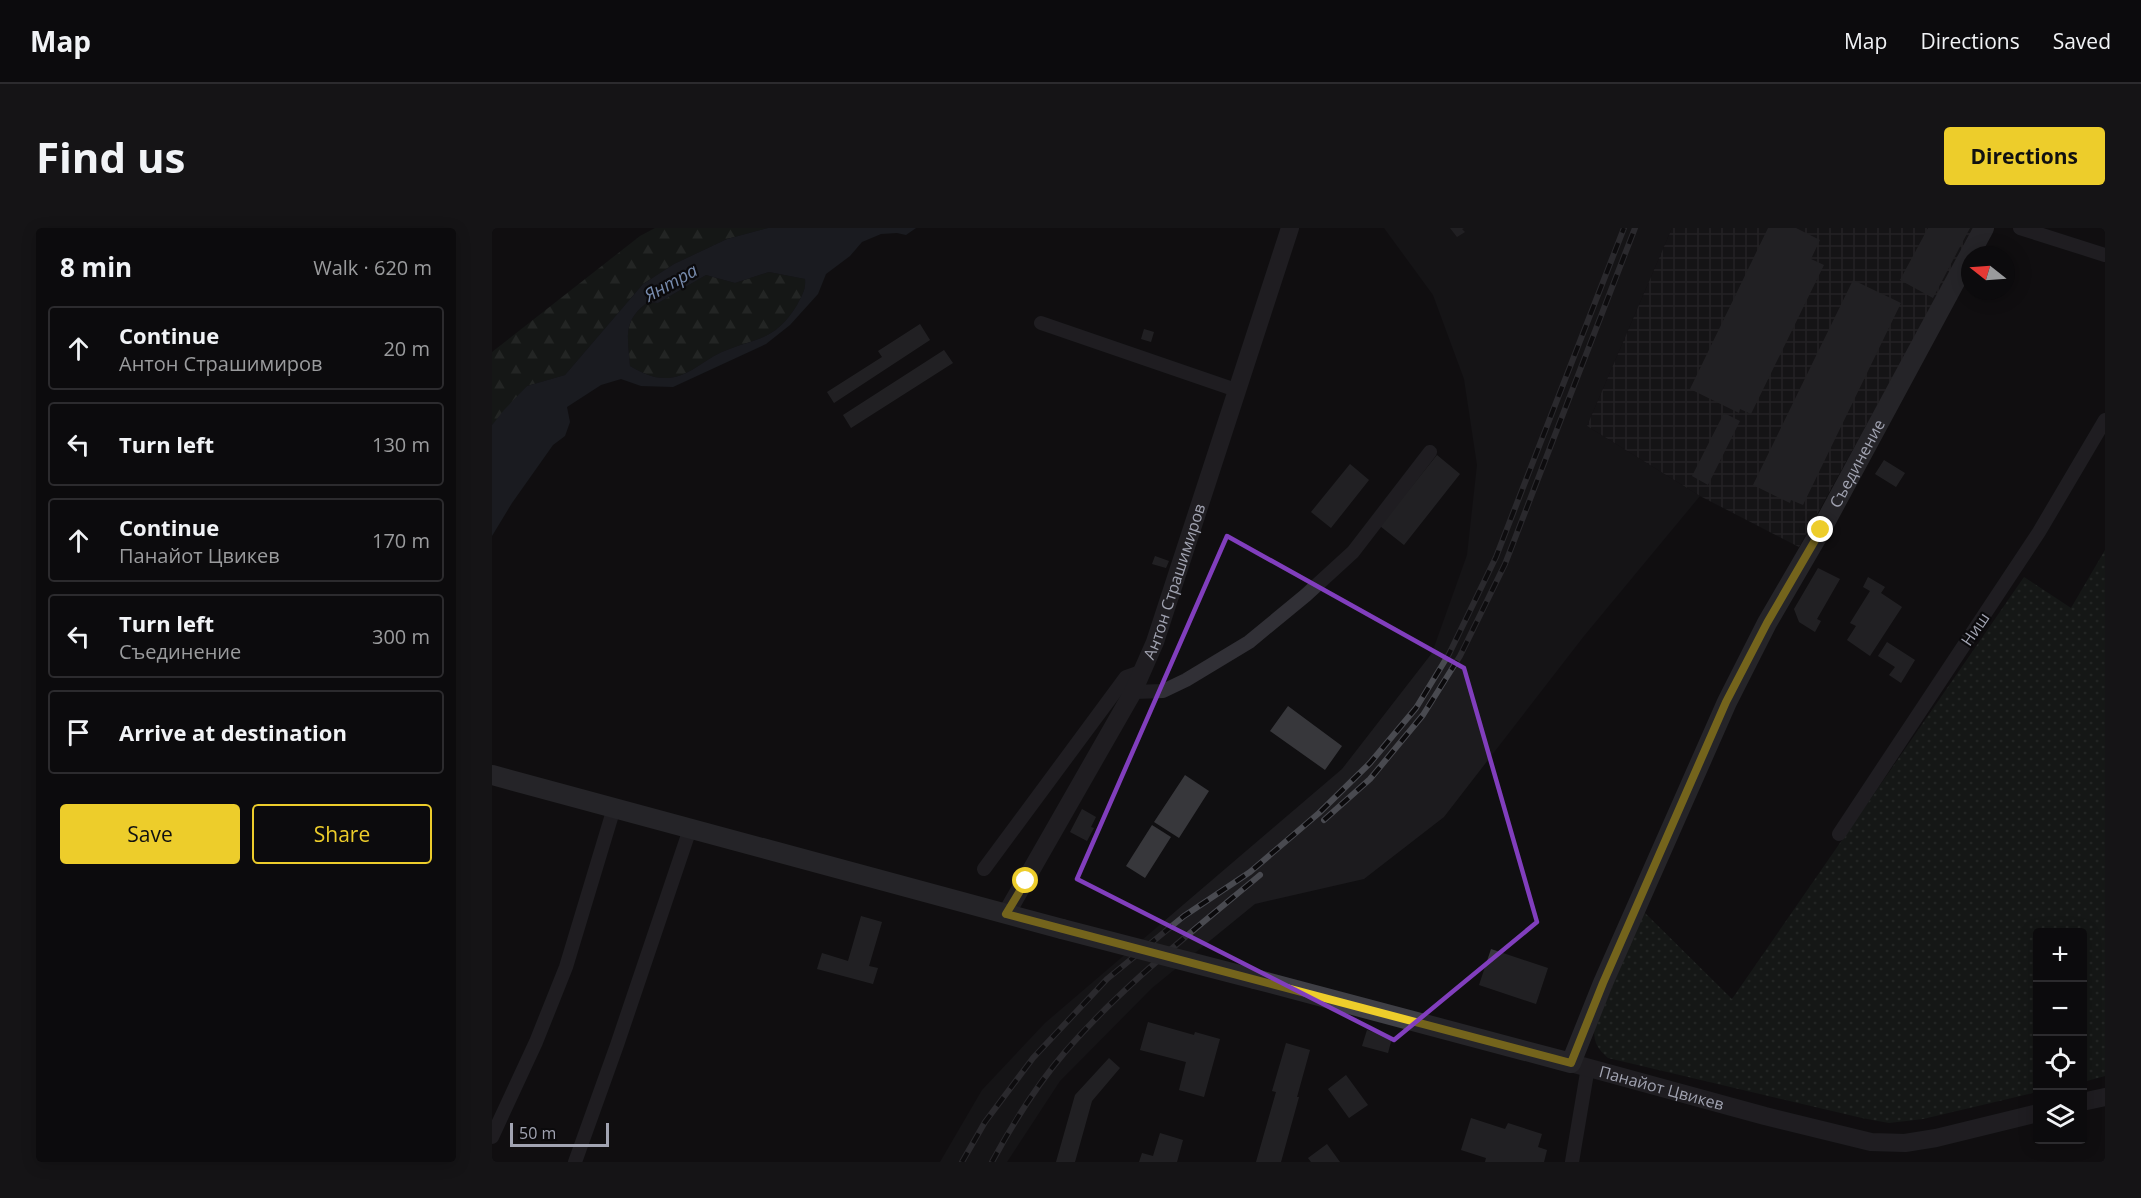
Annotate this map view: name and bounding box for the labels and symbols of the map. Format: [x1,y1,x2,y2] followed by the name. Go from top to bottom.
[1961,246,2015,300] north arrow
[639,258,701,307] water label: Янтра
[1824,415,1890,512] street label: Съединение
[1138,501,1210,663] street label: Антон Страшимиров
[1807,516,1833,542] route end
[1956,608,1994,650] street label: Ниш
[1012,867,1038,893] route start
[1597,1060,1727,1115] street label: Панайот Цвикев
[510,1120,609,1148] scale bar

